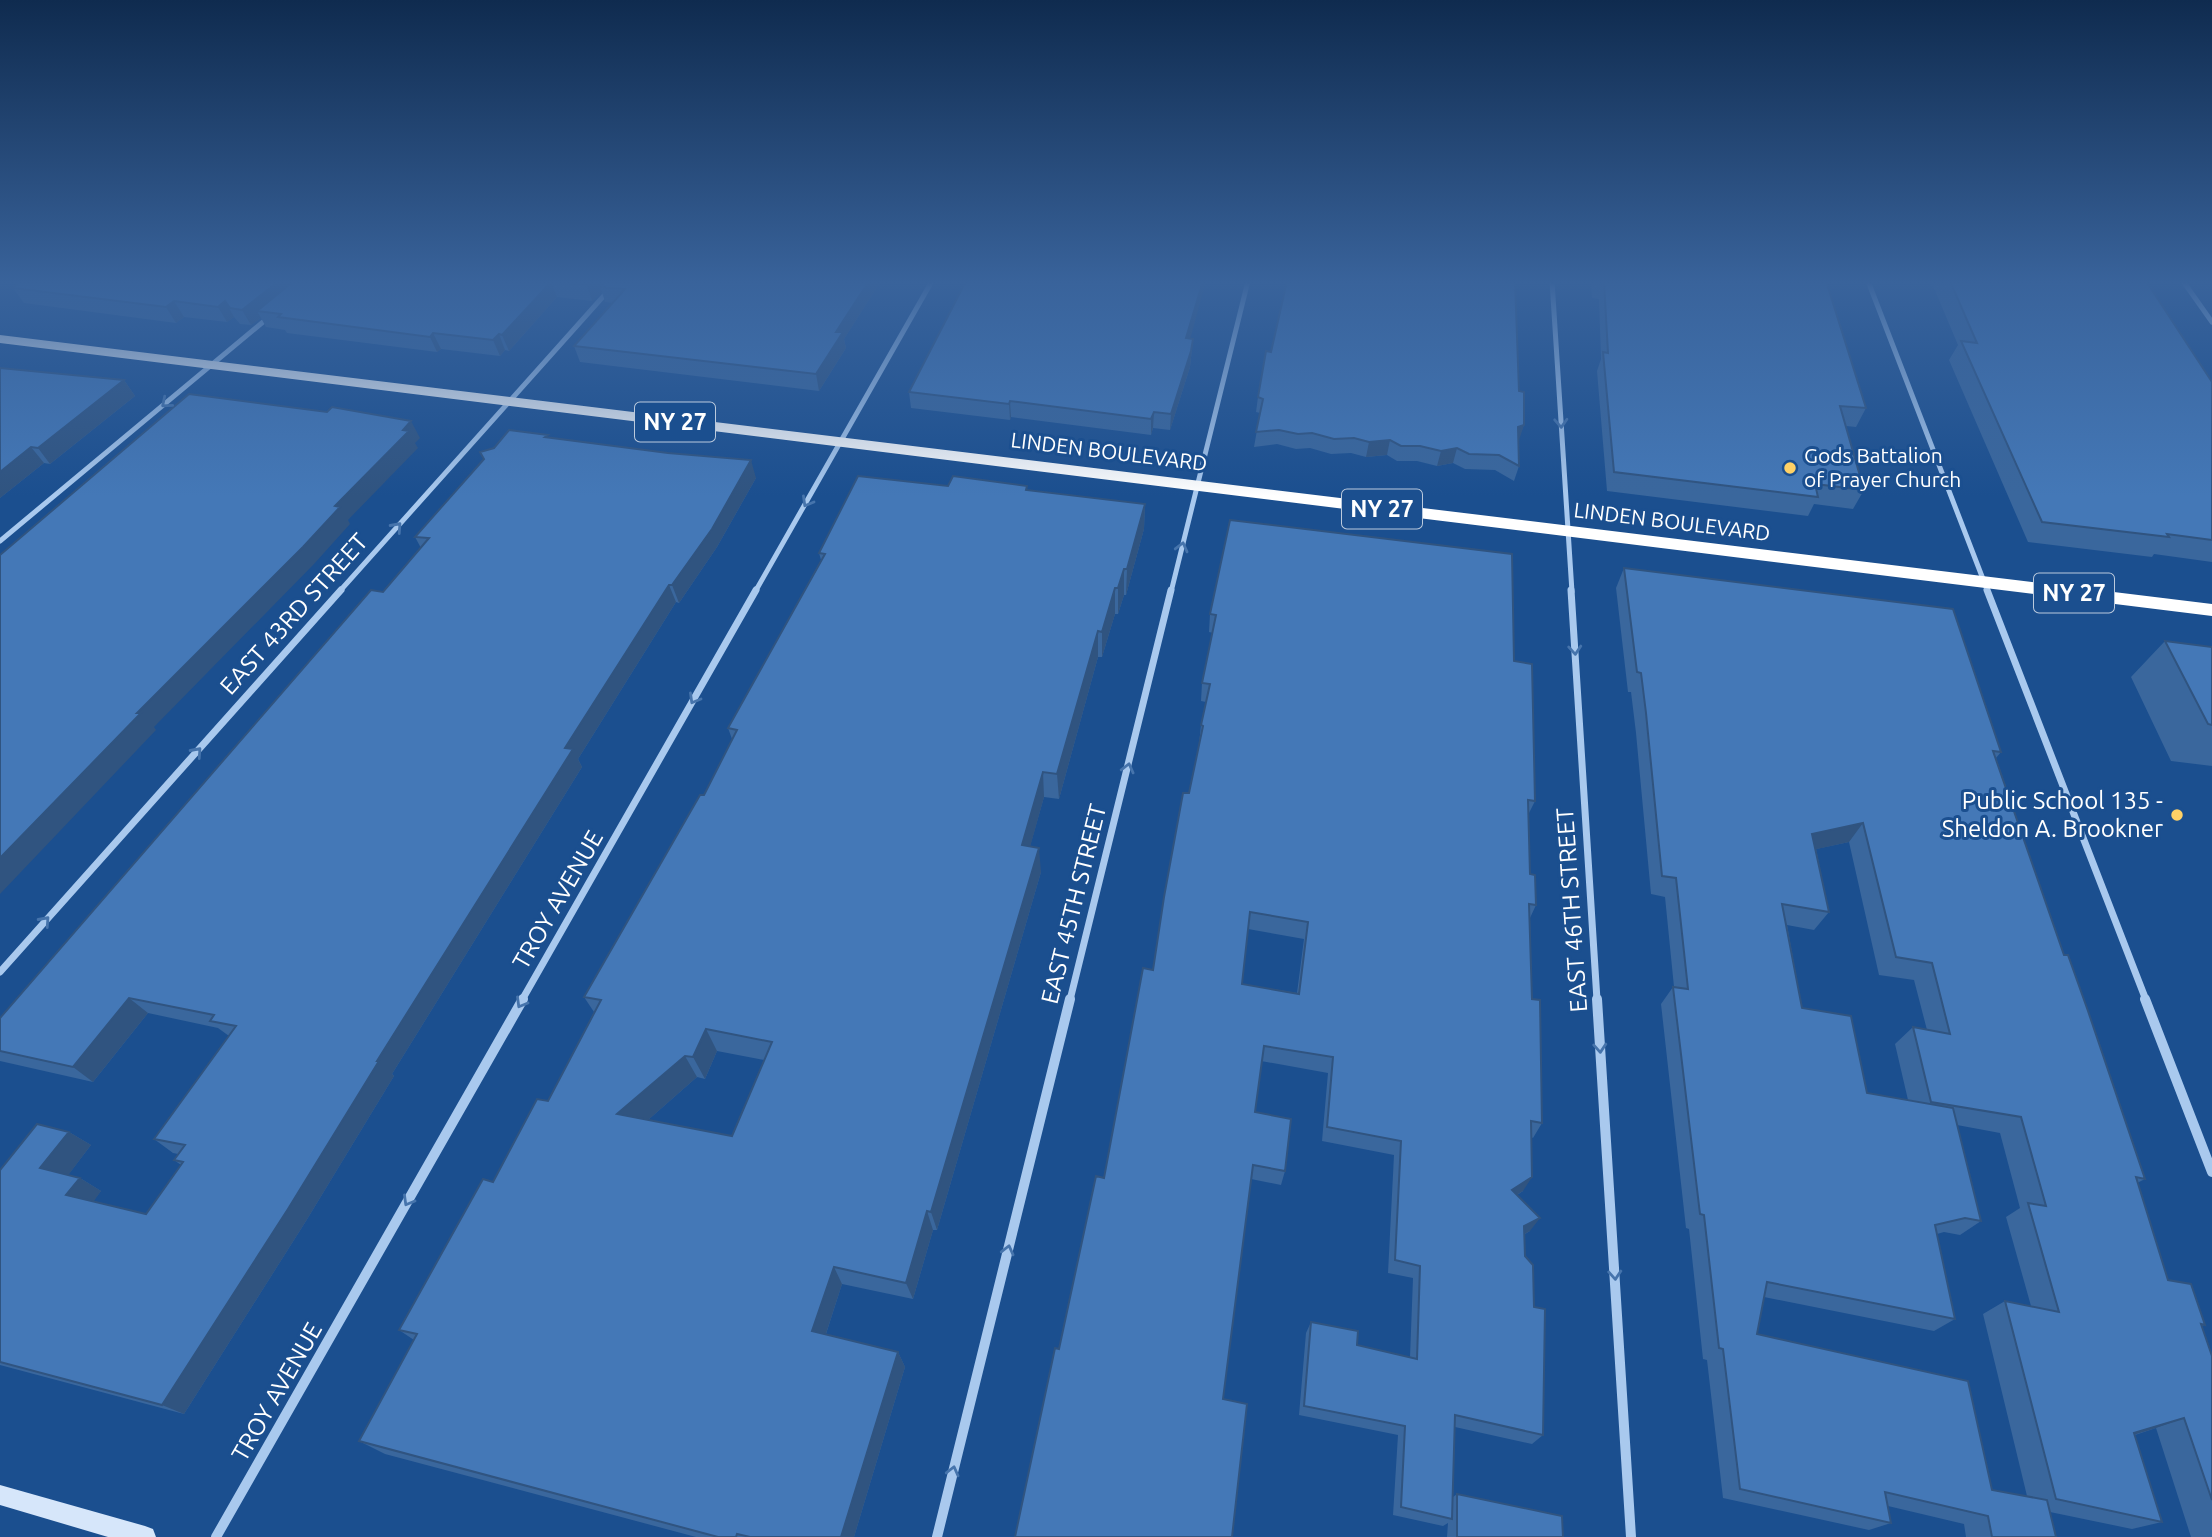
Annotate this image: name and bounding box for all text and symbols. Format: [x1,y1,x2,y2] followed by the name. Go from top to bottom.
[161,395,174,407] one-way arrow
[635,402,715,442] road number: NY 27
[1553,418,1568,429] one-way arrow
[1010,427,1209,475] street label: LINDEN BOULEVARD
[1804,443,1961,491] place label: Gods Battalion of Prayer Church
[1782,460,1798,476] marker: Gods Battalion of Prayer Church
[1342,489,1422,528] road number: NY 27
[802,494,815,507] one-way arrow
[1573,497,1772,545] street label: LINDEN BOULEVARD
[389,522,401,535] one-way arrow
[214,528,373,700] street label: EAST 43RD STREET
[1174,541,1188,553] one-way arrow
[2034,573,2114,612] road number: NY 27
[1567,645,1582,656] one-way arrow
[689,692,702,705] one-way arrow
[189,747,201,760] one-way arrow
[1120,762,1134,774] one-way arrow
[1942,787,2163,842] place label: Public School 135 - Sheldon A. Brookner
[1036,801,1111,1007] street label: EAST 45TH STREET
[1551,807,1592,1013] street label: EAST 46TH STREET
[2169,807,2185,823] marker: Public School 135 - Sheldon A. Brookner
[507,826,608,974] street label: TROY AVENUE
[37,916,50,929] one-way arrow
[516,996,529,1009] one-way arrow
[1592,1043,1607,1054] one-way arrow
[403,1194,416,1206] one-way arrow
[1000,1244,1014,1256] one-way arrow
[1607,1270,1622,1281] one-way arrow
[226,1318,327,1466] street label: TROY AVENUE
[945,1465,959,1477] one-way arrow

